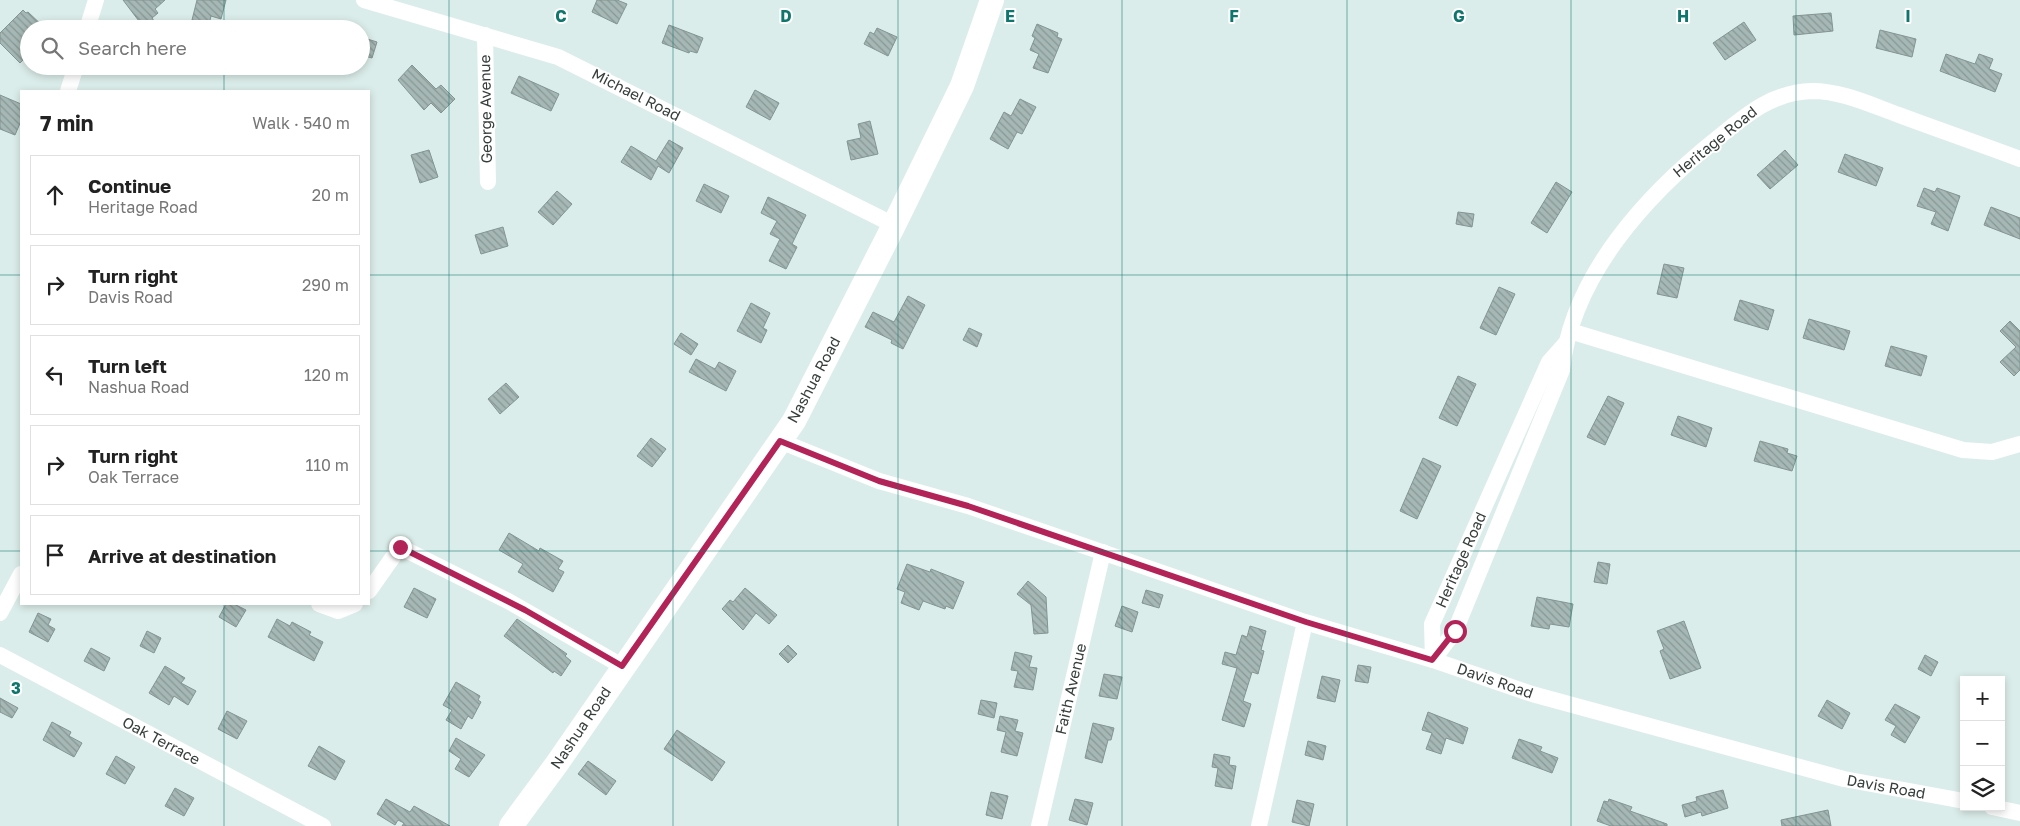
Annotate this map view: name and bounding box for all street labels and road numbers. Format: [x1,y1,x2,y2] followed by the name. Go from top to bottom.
[475,54,495,163] street label: George Avenue
[589,64,684,124] street label: Michael Road
[1669,102,1760,181] street label: Heritage Road
[783,333,843,426] street label: Nashua Road
[1431,509,1489,610] street label: Heritage Road
[1051,641,1089,736] street label: Faith Avenue
[1455,659,1536,702] street label: Davis Road
[546,683,614,772] street label: Nashua Road
[120,712,204,768] street label: Oak Terrace
[1845,770,1927,802] street label: Davis Road

